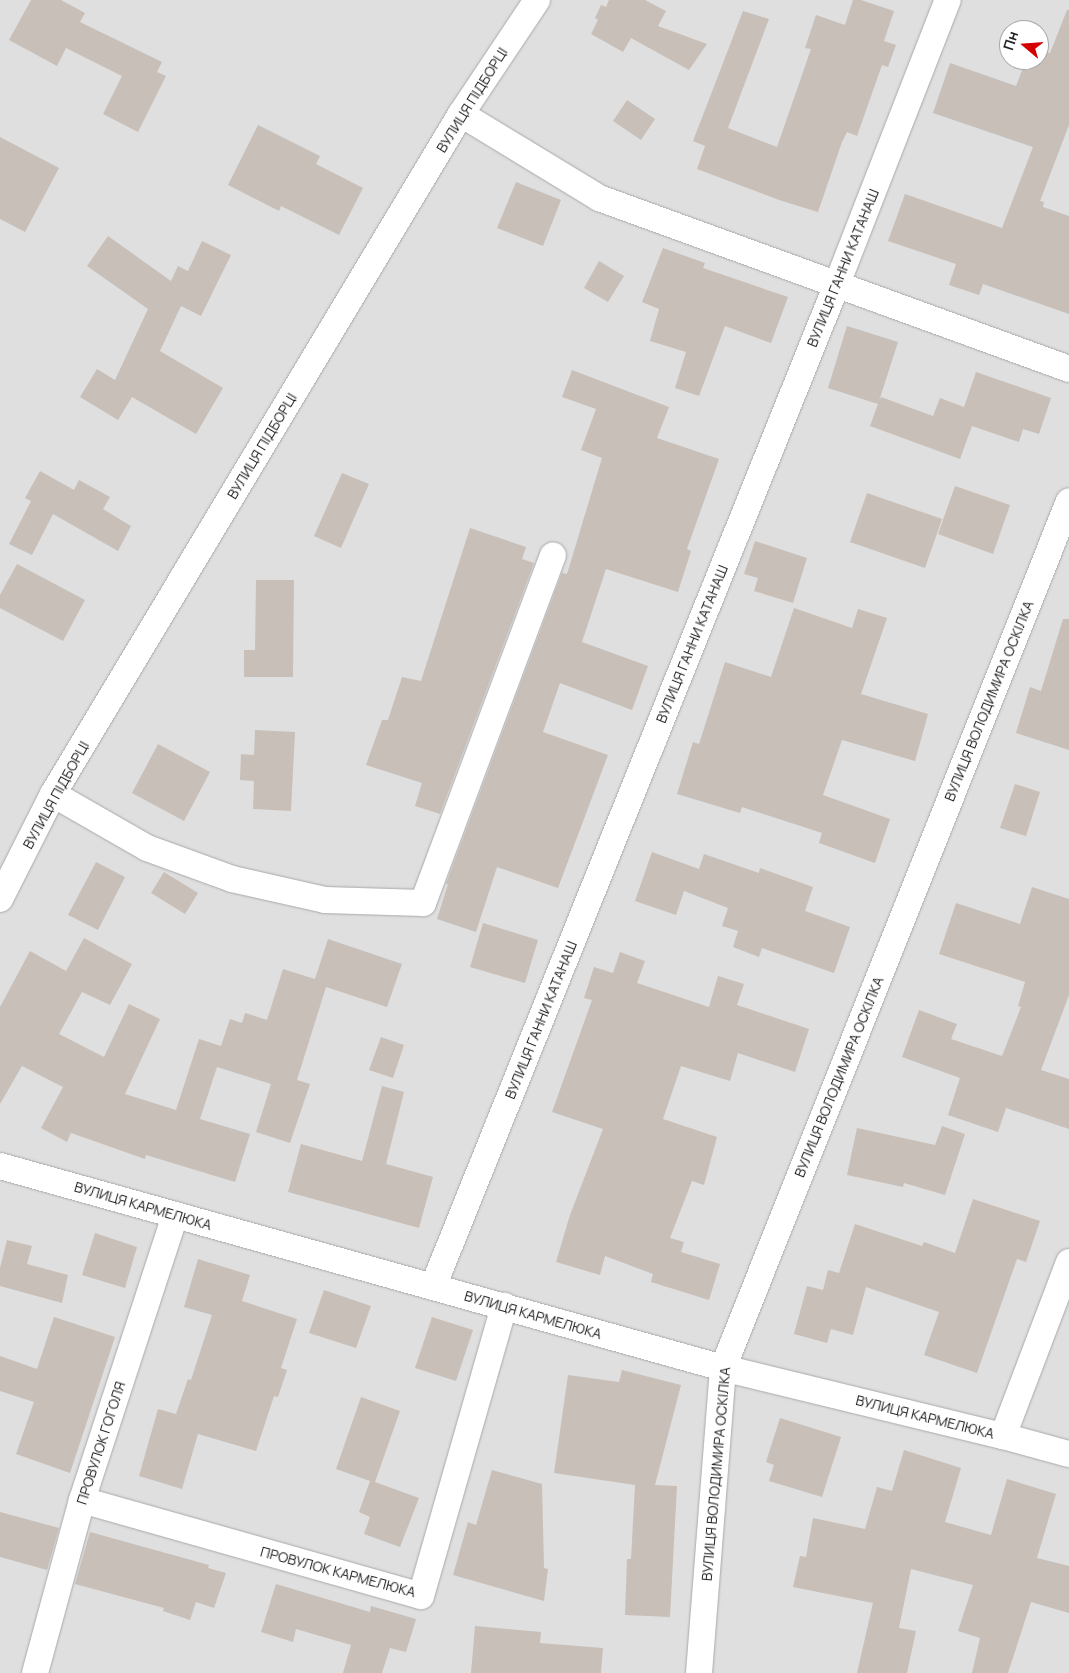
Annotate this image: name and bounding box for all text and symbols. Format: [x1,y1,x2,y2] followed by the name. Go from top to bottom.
[999,20,1049,70] north arrow
[998,29,1022,52] text: Пн
[433,44,511,156] street label: ВУЛИЦЯ ПІДБОРЦІ
[804,187,882,349] street label: ВУЛИЦЯ ГАННИ КАТАНАШ
[224,390,300,502] street label: ВУЛИЦЯ ПІДБОРЦІ
[653,563,731,725] street label: ВУЛИЦЯ ГАННИ КАТАНАШ
[941,598,1037,804] street label: ВУЛИЦЯ ВОЛОДИМИРА ОСКІЛКА
[19,738,93,852] street label: ВУЛИЦЯ ПІДБОРЦІ
[502,939,580,1101] street label: ВУЛИЦЯ ГАННИ КАТАНАШ
[791,974,887,1180] street label: ВУЛИЦЯ ВОЛОДИМИРА ОСКІЛКА
[72,1178,214,1234] street label: ВУЛИЦЯ КАРМЕЛЮКА
[462,1287,604,1343] street label: ВУЛИЦЯ КАРМЕЛЮКА
[698,1366,734,1582] street label: ВУЛИЦЯ ВОЛОДИМИРА ОСКІЛКА
[73,1379,129,1507] street label: ПРОВУЛОК ГОГОЛЯ
[854,1392,996,1442] street label: ВУЛИЦЯ КАРМЕЛЮКА
[258,1543,418,1601] street label: ПРОВУЛОК КАРМЕЛЮКА

